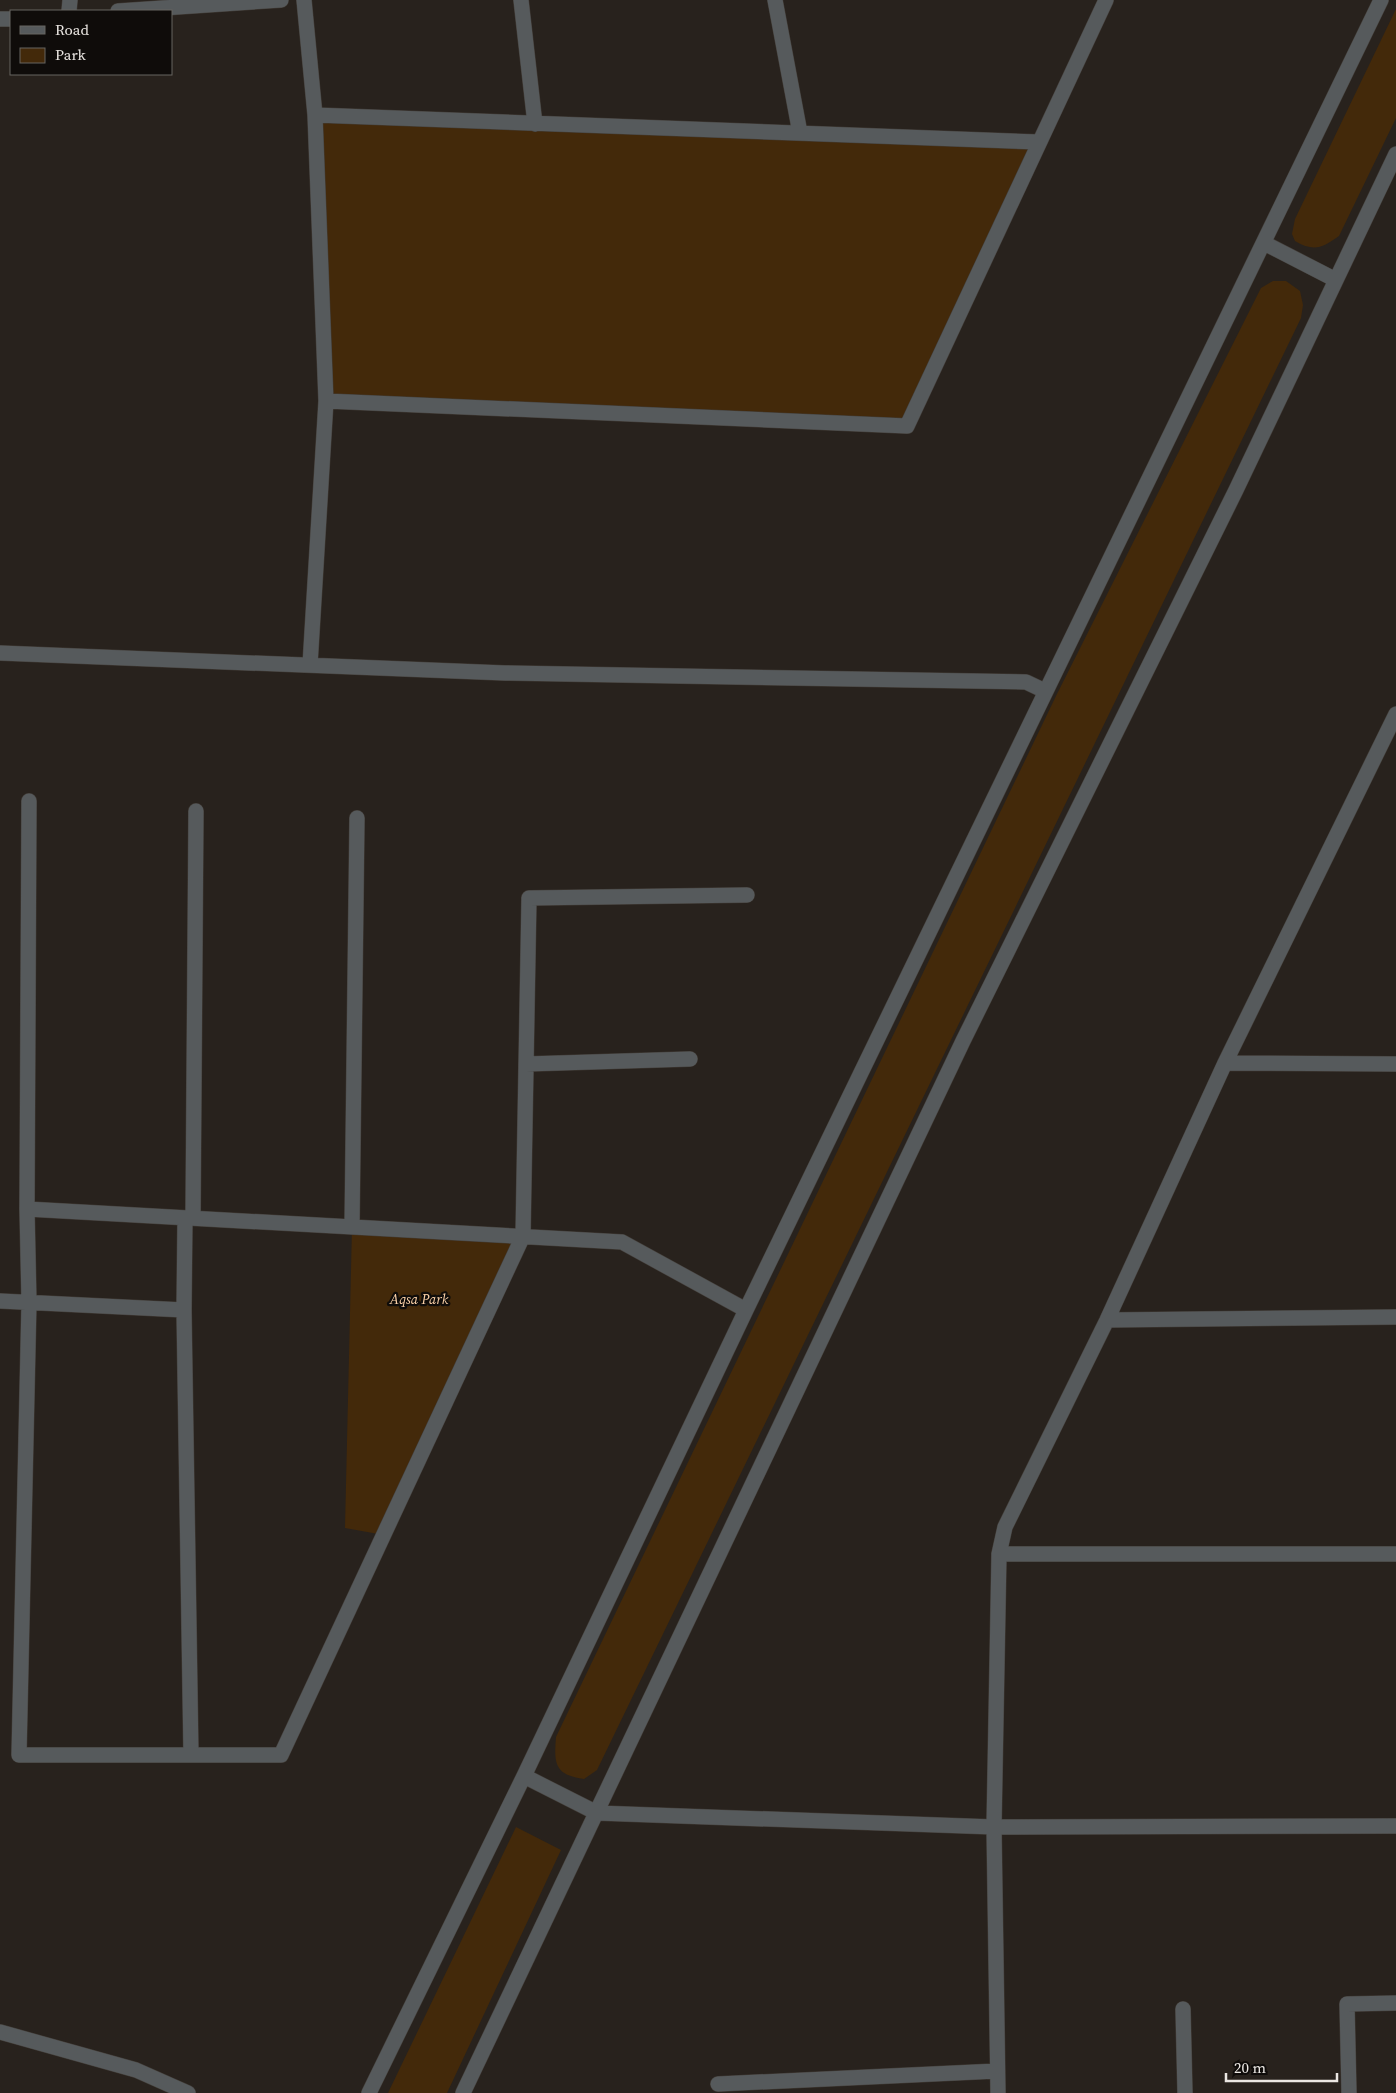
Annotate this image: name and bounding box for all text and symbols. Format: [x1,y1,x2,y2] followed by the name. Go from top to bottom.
[10,10,172,75] legend
[55,19,89,40] text: Road
[55,44,87,65] text: Park
[389,1289,449,1309] park label: Aqsa Park
[1226,2050,1337,2082] scale bar
[1234,2057,1266,2078] text: 20 m

